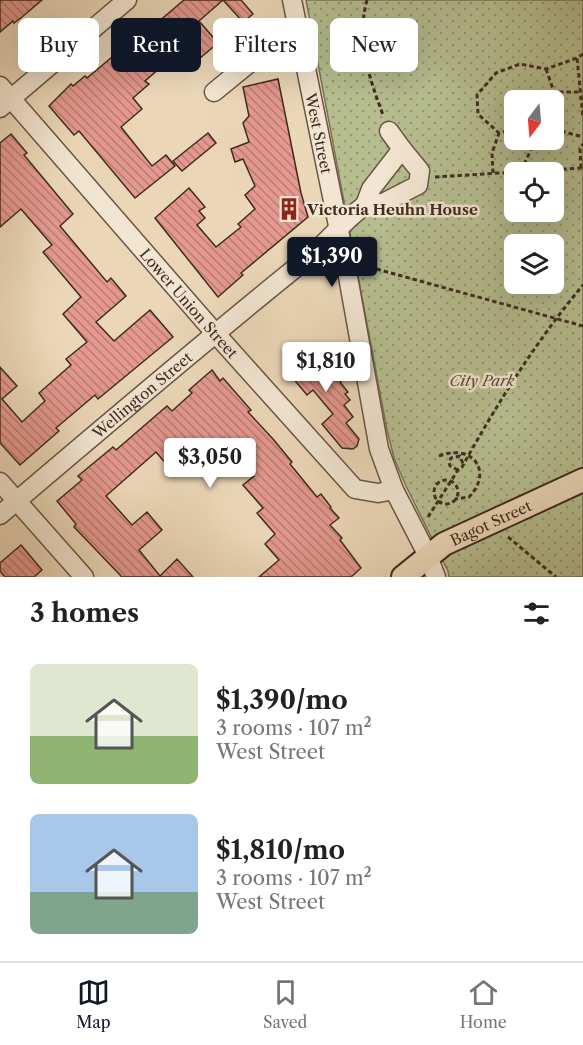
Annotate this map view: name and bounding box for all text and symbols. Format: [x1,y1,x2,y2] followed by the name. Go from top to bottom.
[18,18,99,72] chip: Buy
[111,18,201,72] chip: Rent
[213,18,318,72] chip: Filters
[330,18,418,72] chip: New
[301,90,337,176] street label: West Street
[504,90,564,150] north arrow
[504,90,564,294] map controls
[504,162,564,222] button: locate
[276,196,302,222] building icon: Victoria Heuhn House
[306,200,478,219] place label: Victoria Heuhn House
[504,234,564,294] button: layers
[283,237,381,288] pin: $1,390
[136,244,243,362] street label: Lower Union Street
[301,244,363,268] text: $1,390
[277,342,375,393] pin: $1,810
[87,347,196,443] street label: Wellington Street
[296,349,356,373] text: $1,810
[450,371,515,390] park label: City Park
[161,438,259,489] pin: $3,050
[178,445,242,469] text: $3,050
[447,495,535,549] street label: Bagot Street
[30,597,139,629] text: 3 homes
[520,597,553,630] icon: filters
[216,684,348,716] text: $1,390/mo
[78,688,150,760] icon: home
[216,716,372,740] text: 3 rooms · 107 m²
[216,740,325,764] text: West Street
[216,834,345,866] text: $1,810/mo
[78,838,150,910] icon: home
[216,866,372,890] text: 3 rooms · 107 m²
[216,890,325,914] text: West Street
[76,976,111,1032] tab: Map
[263,976,307,1032] tab: Saved
[460,976,507,1032] tab: Home

